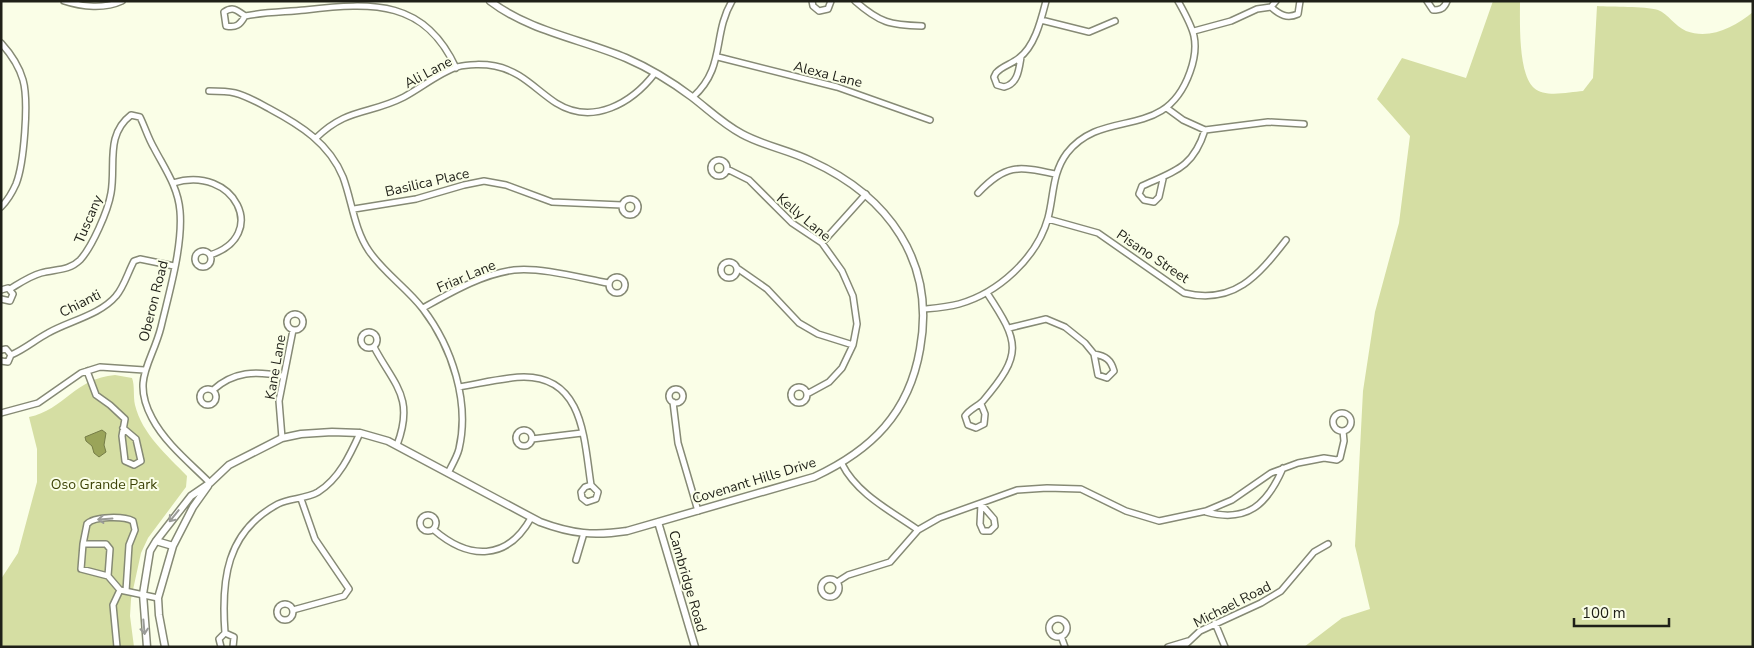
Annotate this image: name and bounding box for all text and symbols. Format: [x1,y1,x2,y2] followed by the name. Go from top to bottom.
[401,52,455,93] street label: Ali Lane
[791,57,864,92] street label: Alexa Lane
[383,164,471,201] street label: Basilica Place
[773,189,835,246] street label: Kelly Lane
[70,191,107,246] street label: Tuscany
[1113,225,1193,288] street label: Pisano Street
[434,256,499,297] street label: Friar Lane
[134,258,173,344] street label: Oberon Road
[56,285,104,322] street label: Chianti
[260,333,291,401] street label: Kane Lane
[690,453,818,508] street label: Covenant Hills Drive
[51,475,158,494] park label: Oso Grande Park
[169,509,180,522] one-way arrow
[98,515,114,524] one-way arrow
[664,528,711,634] street label: Cambridge Road
[1190,577,1274,632] street label: Michael Road
[1574,596,1669,628] scale bar
[1582,603,1626,623] text: 100 m
[140,619,149,635] one-way arrow

